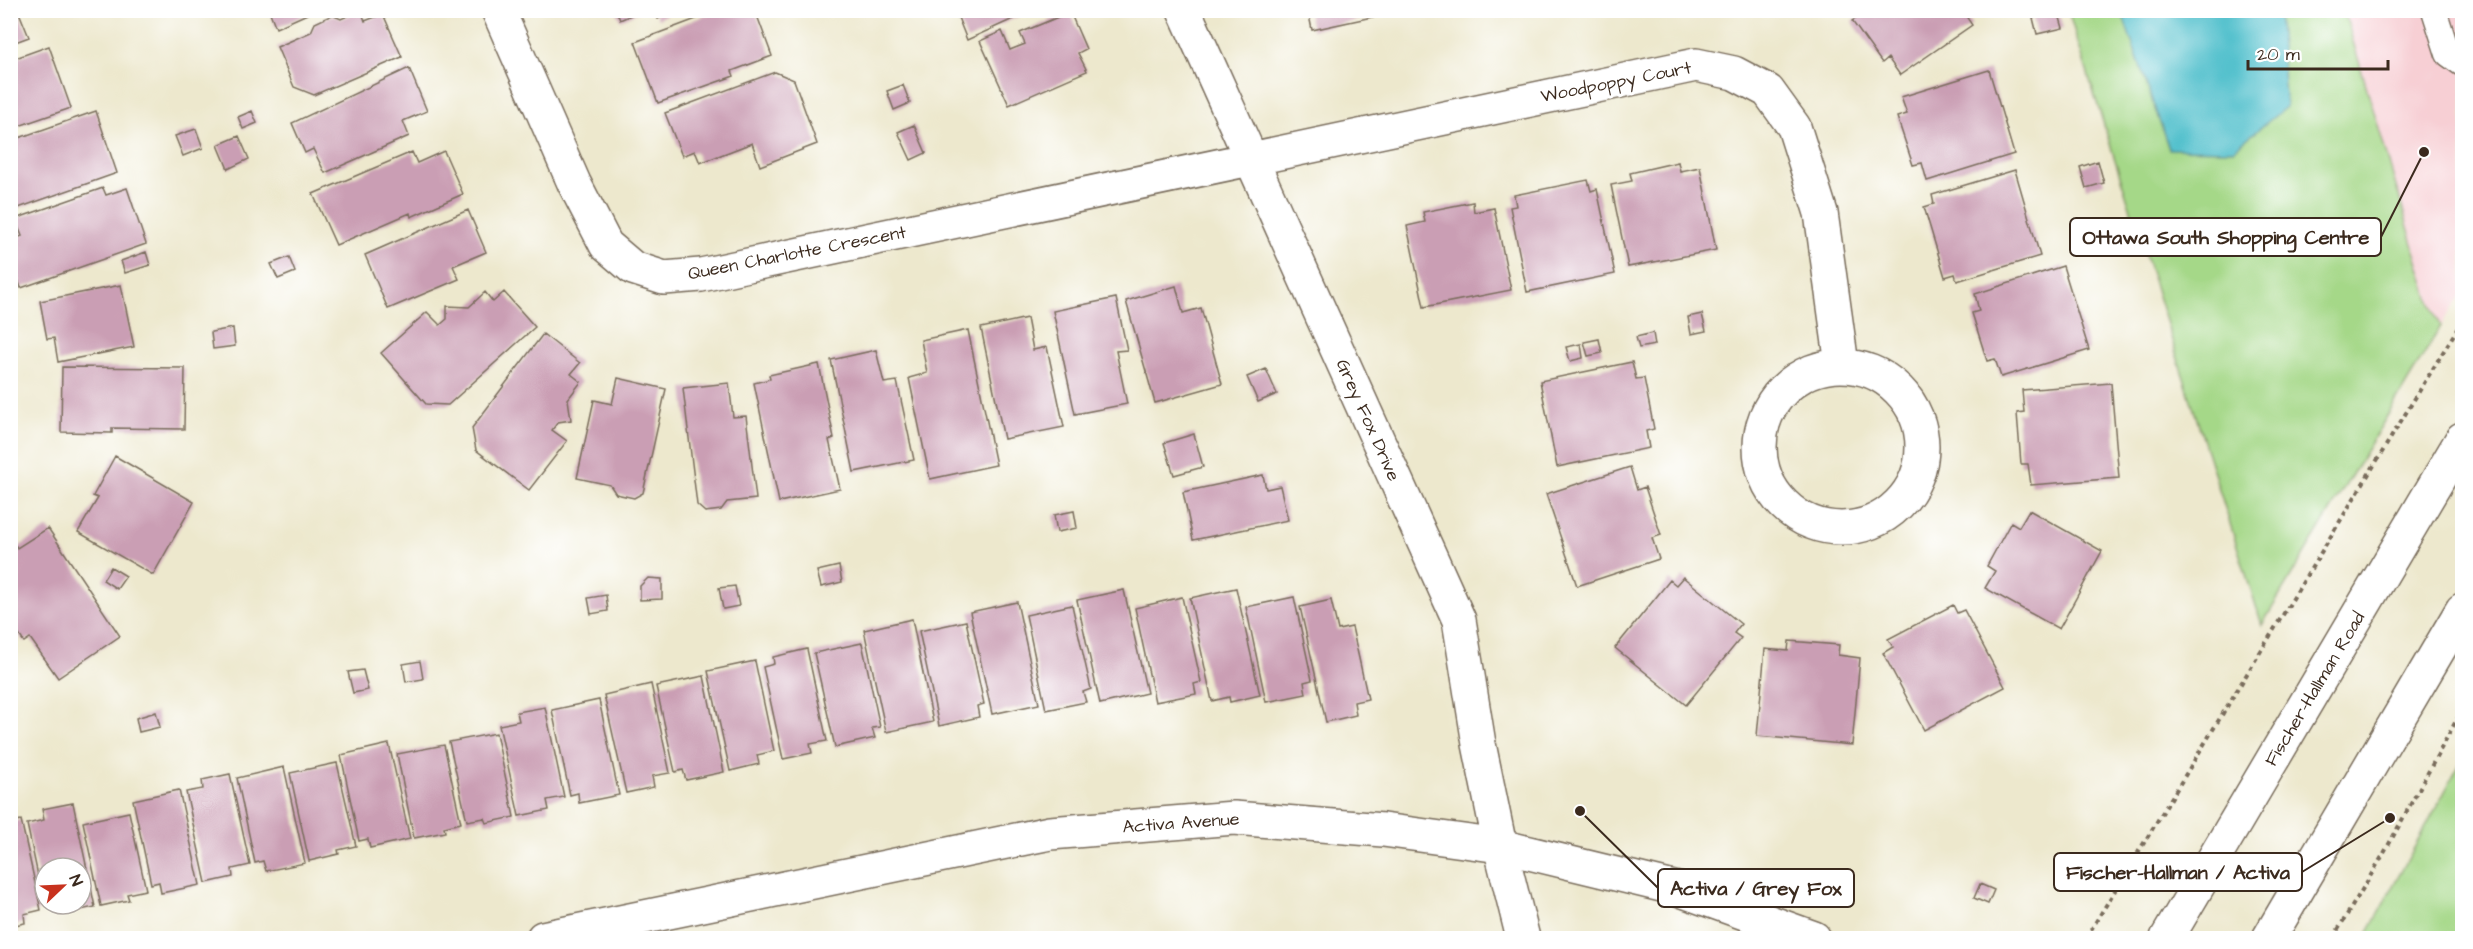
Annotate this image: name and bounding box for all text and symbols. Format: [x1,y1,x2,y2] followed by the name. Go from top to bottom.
[2248,33,2388,71] scale bar
[2257,42,2300,67] text: 20 m
[1539,55,1694,110] street label: Woodpoppy Court
[2070,218,2381,256] callout: Ottawa South Shopping Centre
[686,219,909,286] street label: Queen Charlotte Crescent
[2083,224,2370,253] text: Ottawa South Shopping Centre
[1329,355,1406,486] street label: Grey Fox Drive
[2259,607,2371,771] street label: Fischer-Hallman Road
[1122,806,1241,840] street label: Activa Avenue
[2054,853,2302,891] callout: Fischer-Hallman / Activa
[33,856,93,916] north arrow
[2066,859,2291,887] text: Fischer-Hallman / Activa
[1658,869,1854,907] callout: Activa / Grey Fox
[64,872,88,889] text: N
[1670,875,1842,904] text: Activa / Grey Fox

